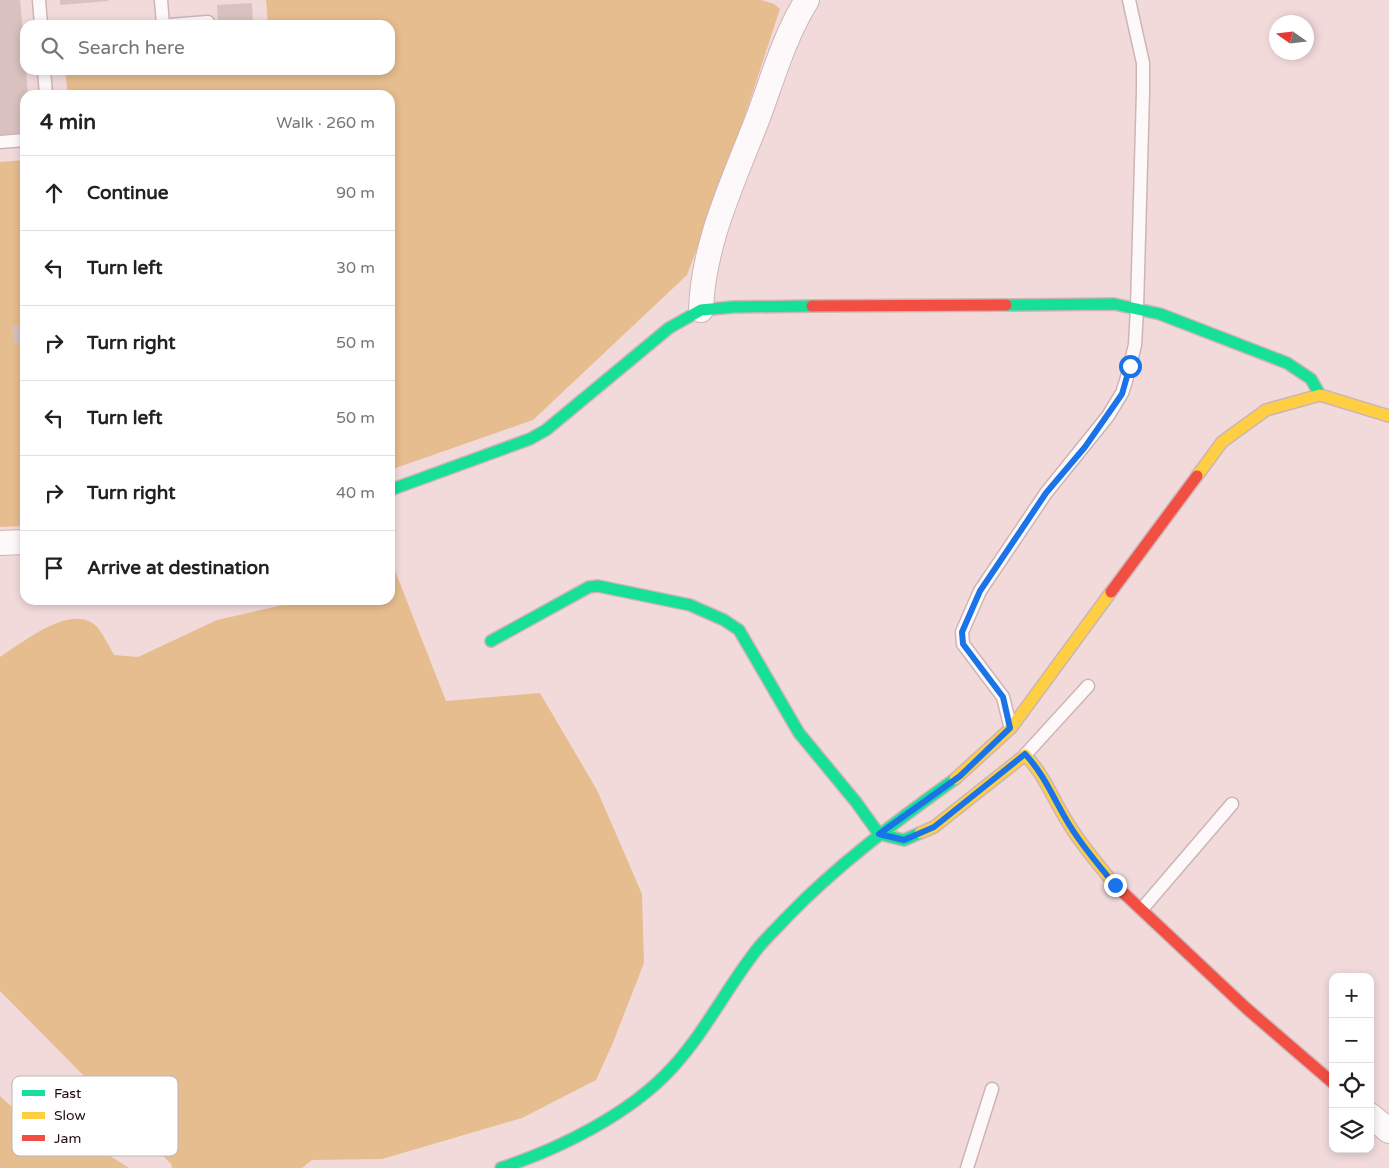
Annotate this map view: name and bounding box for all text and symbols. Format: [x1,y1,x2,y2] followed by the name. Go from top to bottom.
[1269,15,1314,60] north arrow
[20,20,395,75] search box
[38,34,66,62] icon: search
[78,37,185,59] text: Search here
[40,110,96,135] text: 4 min
[276,113,375,133] text: Walk · 260 m
[40,179,68,207] icon: ahead
[87,182,169,204] text: Continue
[336,183,375,203] text: 90 m
[40,254,68,282] icon: left
[87,257,163,279] text: Turn left
[336,258,375,278] text: 30 m
[40,329,68,357] icon: right
[87,332,175,354] text: Turn right
[336,333,375,353] text: 50 m
[1119,355,1142,378] route start
[40,404,68,432] icon: left
[87,407,163,429] text: Turn left
[336,408,375,428] text: 50 m
[40,479,68,507] icon: right
[87,482,175,504] text: Turn right
[336,483,375,503] text: 40 m
[40,554,68,582] icon: arrive
[87,557,270,579] text: Arrive at destination
[1104,874,1127,897] route end
[1329,973,1374,1153] map controls
[1329,973,1374,1018] button: +
[1329,1018,1374,1063] button: −
[1329,1063,1374,1108] button: locate
[12,1076,178,1156] legend
[54,1085,82,1102] text: Fast
[54,1107,86,1124] text: Slow
[1329,1108,1374,1153] button: layers
[54,1130,81,1147] text: Jam

